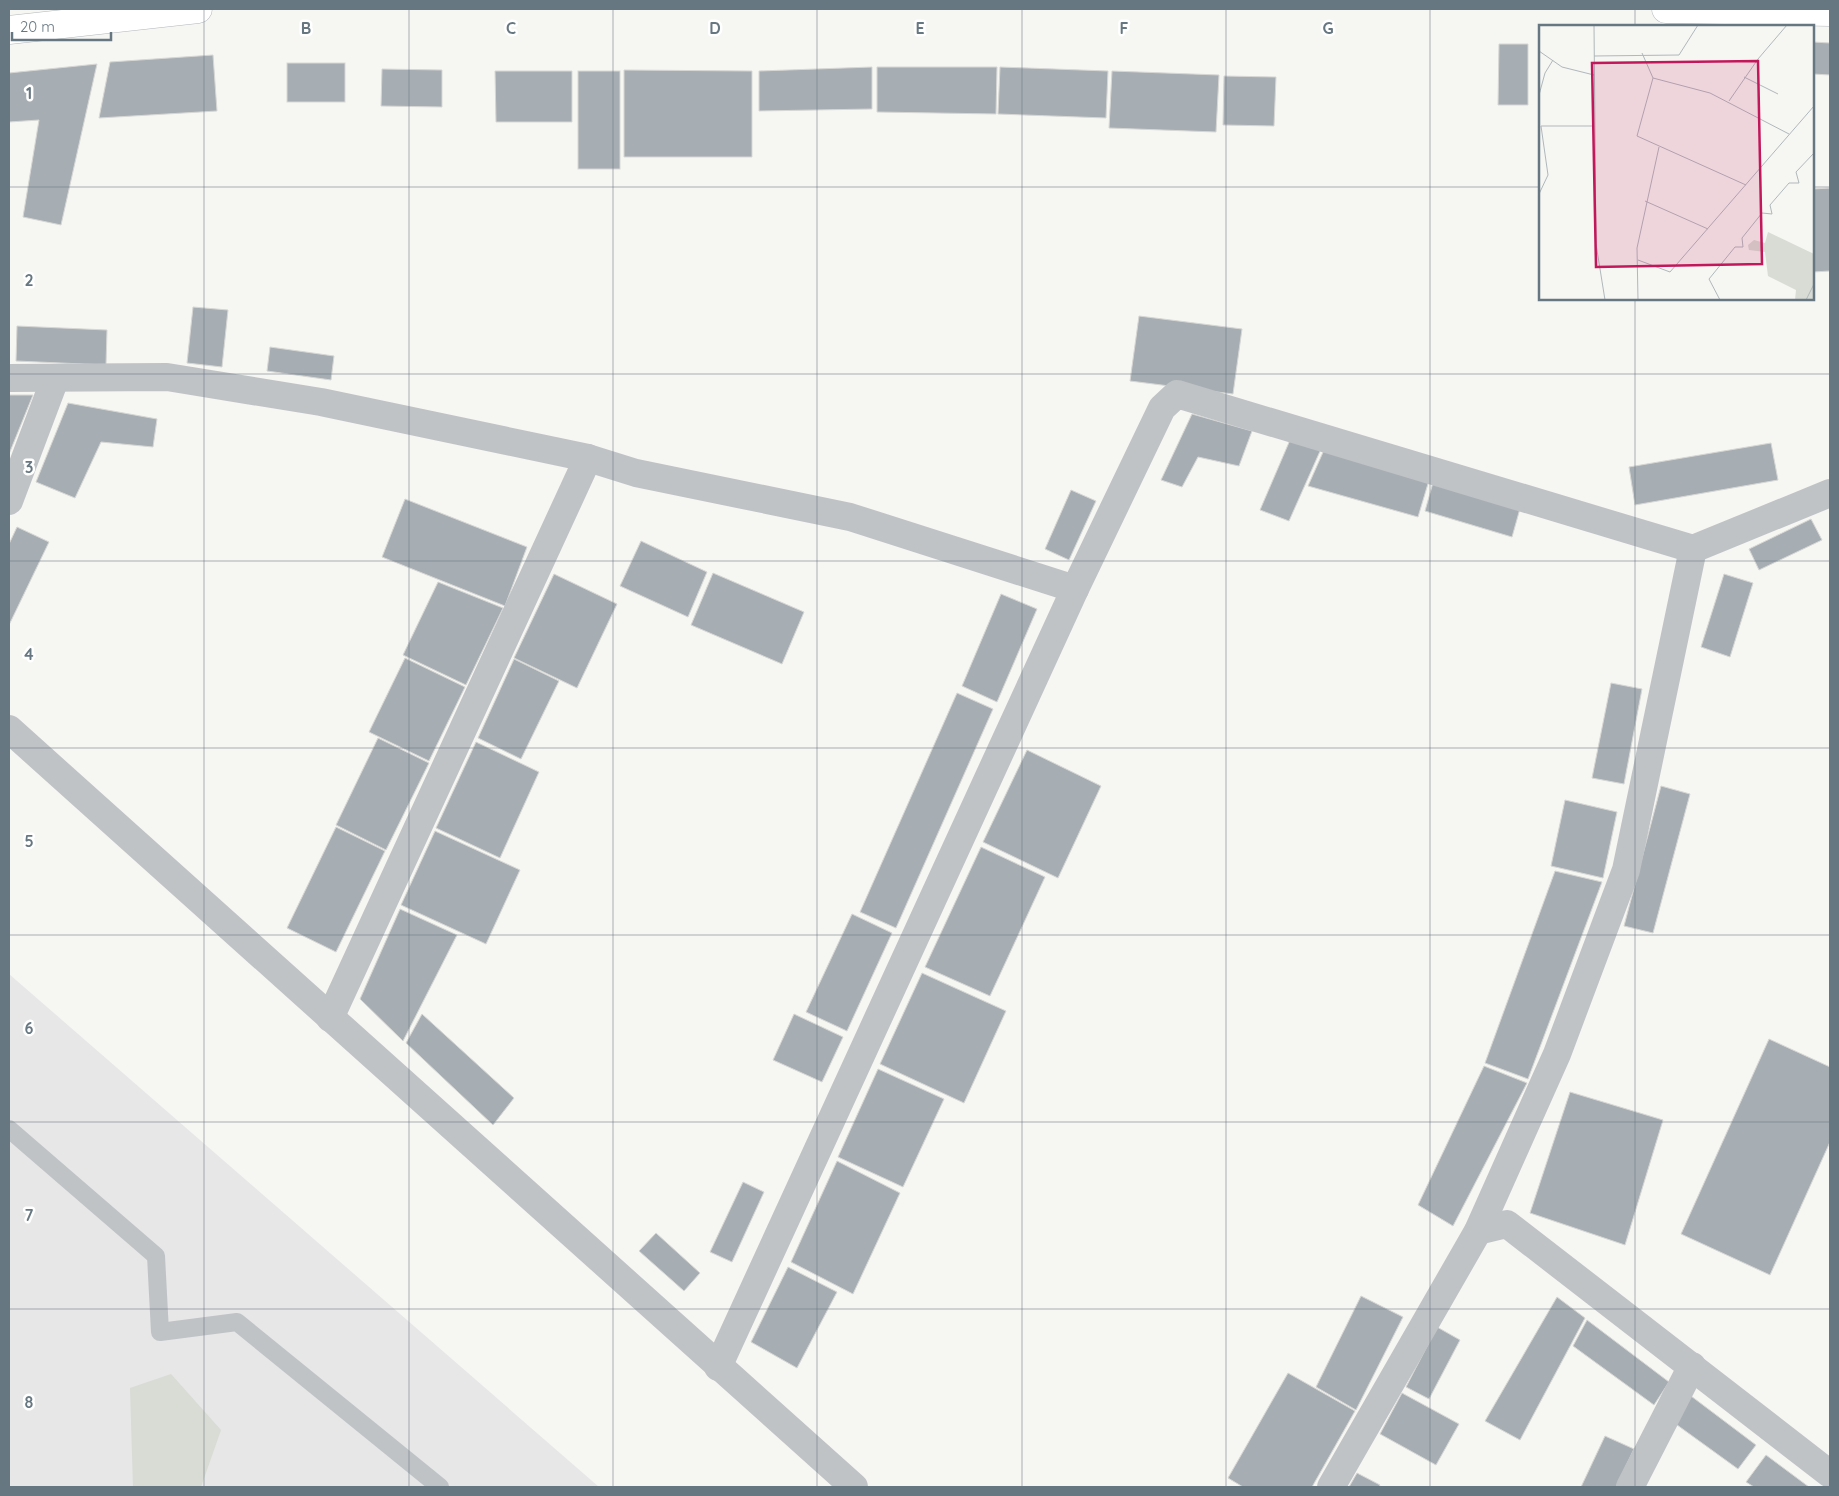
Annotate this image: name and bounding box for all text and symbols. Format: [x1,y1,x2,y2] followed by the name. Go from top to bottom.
[12,10,111,42] scale bar
[20,17,55,36] text: 20 m
[301,18,311,38] text: B
[506,18,516,38] text: C
[709,18,721,38] text: D
[915,18,925,38] text: E
[1120,18,1129,38] text: F
[1322,18,1334,38] text: G
[1539,25,1814,300] inset map
[26,83,32,103] text: 1
[24,270,34,290] text: 2
[25,457,33,477] text: 3
[24,644,34,664] text: 4
[24,831,34,851] text: 5
[25,1018,34,1038] text: 6
[25,1205,34,1225] text: 7
[25,1392,34,1412] text: 8

